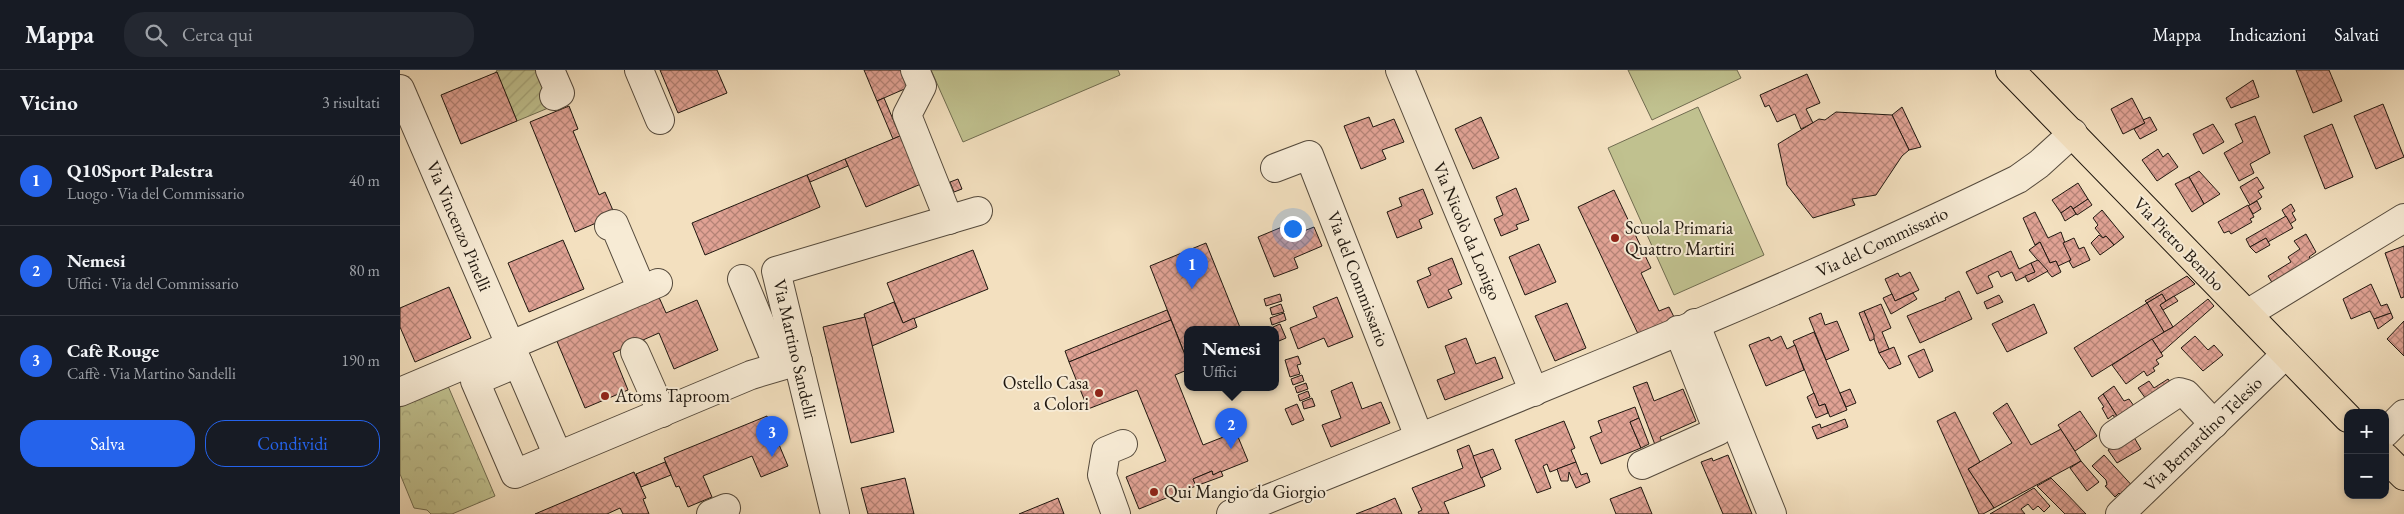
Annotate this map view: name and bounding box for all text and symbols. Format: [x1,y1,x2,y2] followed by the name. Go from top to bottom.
[124,12,474,57] search box
[25,19,94,50] text: Mappa
[142,21,170,49] icon: search
[182,22,253,47] text: Cerca qui
[2153,23,2201,46] text: Mappa
[2229,23,2306,46] text: Indicazioni
[2334,23,2379,46] text: Salvati
[20,89,78,116] text: Vicino
[322,92,380,113] text: 3 risultati
[422,157,497,295] street label: Via Vincenzo Pinelli
[67,158,213,183] text: Q10Sport Palestra
[1428,158,1507,303] street label: Via Nicolò da Lonigo
[32,170,40,191] text: 1
[349,170,380,191] text: 40 m
[67,183,245,204] text: Luogo · Via del Commissario
[2129,192,2230,296] street label: Via Pietro Bembo
[1812,201,1952,282] street label: Via del Commissario
[1322,208,1395,350] street label: Via del Commissario
[1280,216,1306,242] your location
[1625,216,1735,260] place label: Scuola Primaria Quattro Martiri
[1609,232,1621,244] marker: Scuola Primaria Quattro Martiri
[67,248,126,273] text: Nemesi
[1176,248,1208,289] pin: 1
[32,260,40,281] text: 2
[349,260,380,281] text: 80 m
[67,273,239,294] text: Uffici · Via del Commissario
[768,277,823,421] street label: Via Martino Sandelli
[1184,326,1279,391] popup
[1202,336,1261,361] text: Nemesi
[67,338,159,363] text: Cafè Rouge
[32,350,40,371] text: 3
[341,350,380,371] text: 190 m
[1202,361,1237,382] text: Uffici
[67,363,236,384] text: Caffè · Via Martino Sandelli
[1003,371,1090,415] place label: Ostello Casa a Colori
[2138,371,2267,496] street label: Via Bernardino Telesio
[614,384,730,407] place label: Atoms Taproom
[1093,387,1105,399] marker: Ostello Casa a Colori
[599,390,611,402] marker: Atoms Taproom
[1215,408,1247,449] pin: 2
[2344,409,2389,499] map controls
[2344,409,2389,454] button: +
[756,416,788,457] pin: 3
[20,420,195,467] button: Salva
[205,420,380,467] button: Condividi
[2344,454,2389,499] button: −
[1164,480,1326,503] place label: Qui Mangio da Giorgio
[1148,486,1160,498] marker: Qui Mangio da Giorgio

